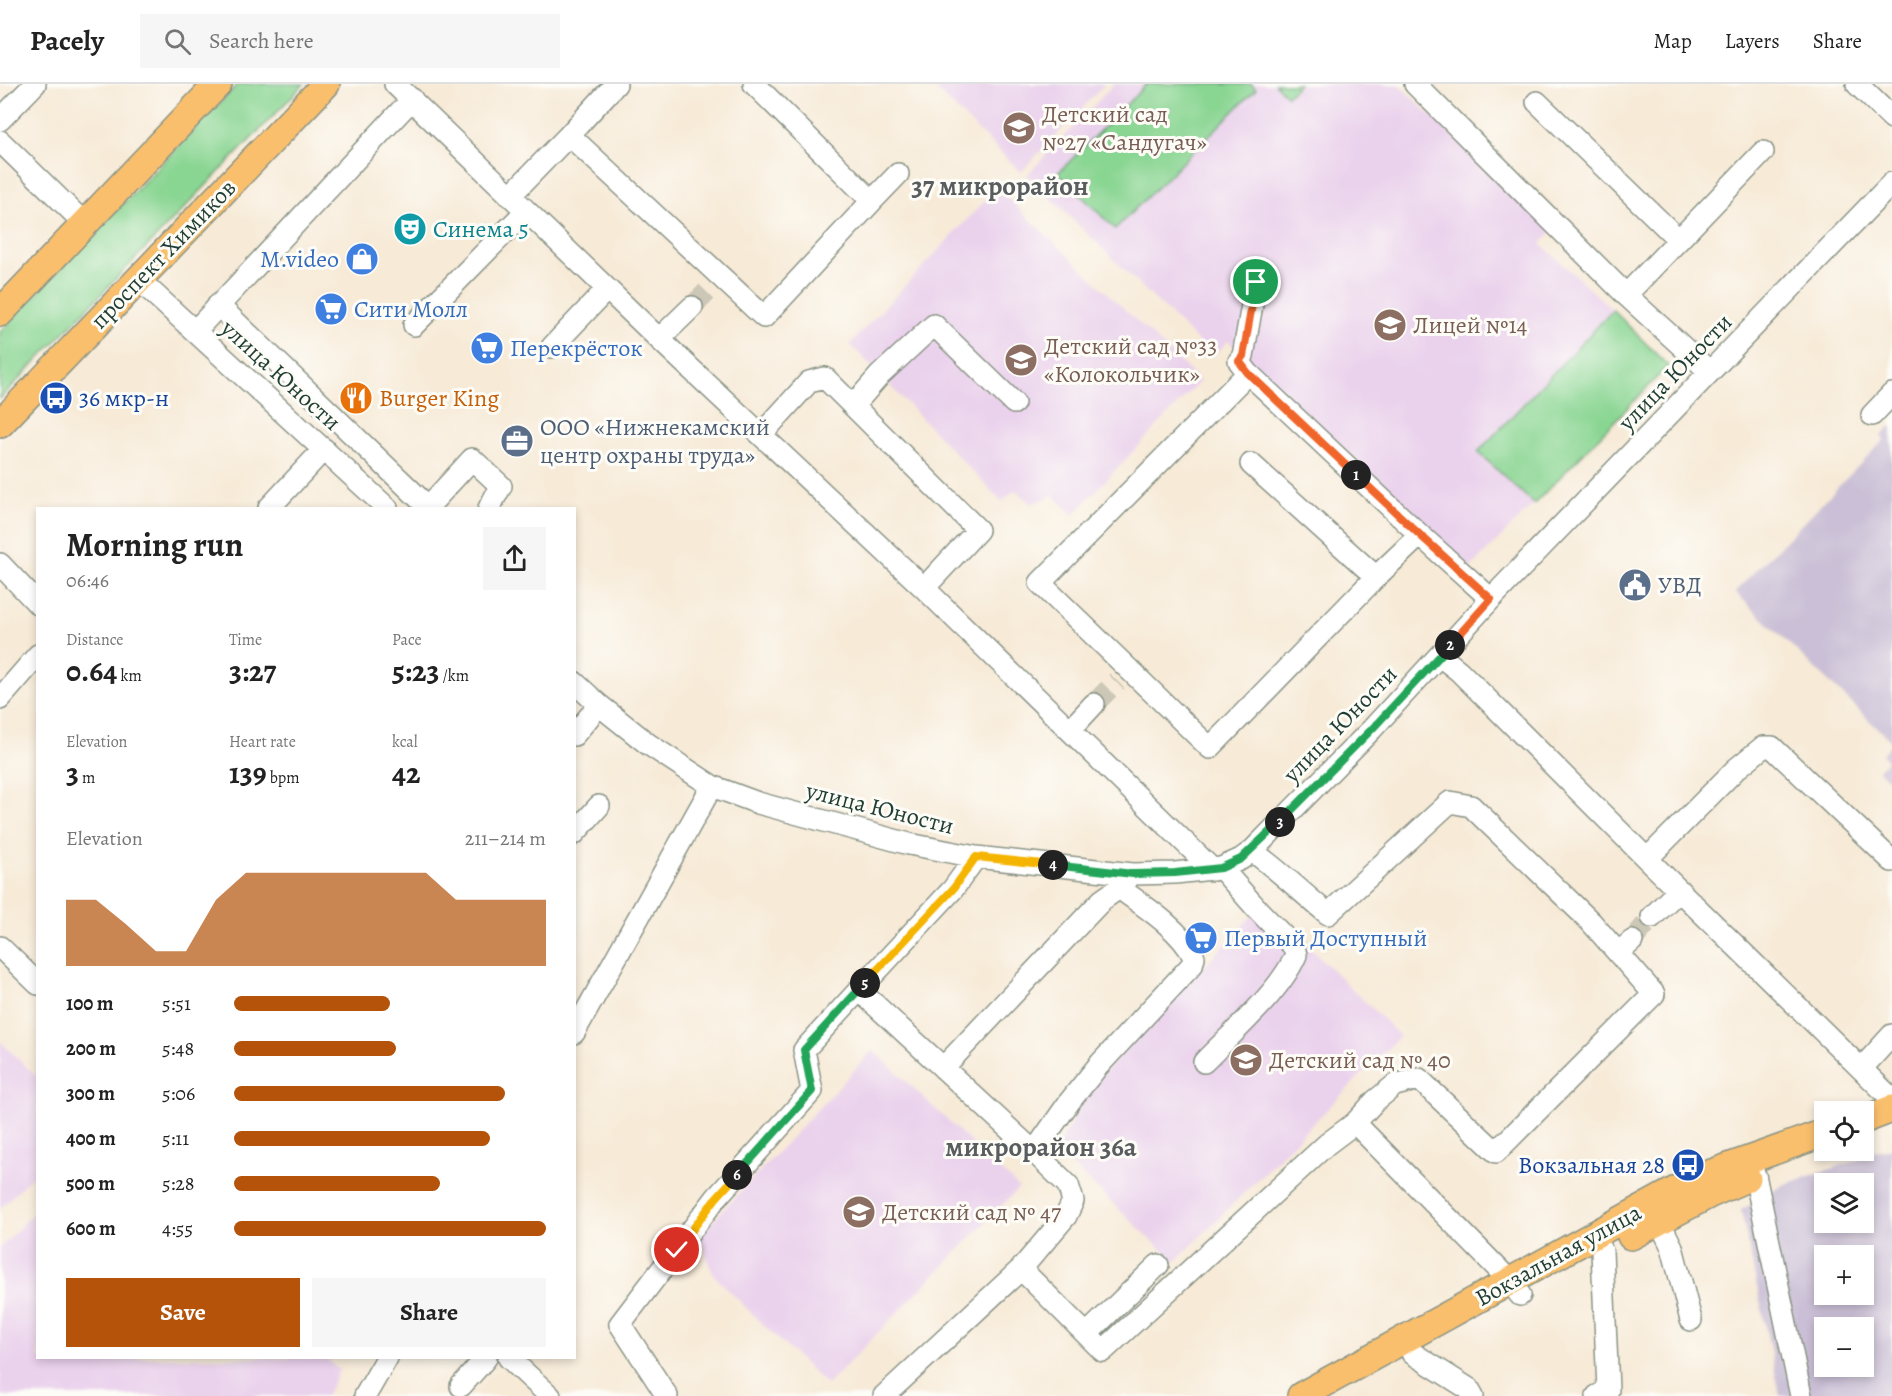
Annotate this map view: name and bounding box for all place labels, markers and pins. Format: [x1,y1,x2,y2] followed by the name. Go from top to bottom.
[1042,98,1207,158] place label: Детский сад №27 «Сандугач»
[1001,110,1037,146] school or university icon: Детский сад №27 «Сандугач»
[392,211,428,247] theatre icon: Синема 5
[433,213,529,245] place label: Синема 5
[344,241,380,277] shop icon: M.video
[260,243,339,275] place label: M.video
[1230,256,1281,307] pin
[313,291,349,327] supermarket icon: Сити Молл
[354,293,468,325] place label: Сити Молл
[1372,307,1408,343] school or university icon: Лицей №14
[1413,309,1528,341] place label: Лицей №14
[469,330,505,366] supermarket icon: Перекрёсток
[1044,330,1217,390] place label: Детский сад №33 «Колокольчик»
[510,332,643,364] place label: Перекрёсток
[1003,342,1039,378] school or university icon: Детский сад №33 «Колокольчик»
[38,380,74,416] bus stop icon: 36 мкр-н
[338,380,374,416] restaurant icon: Burger King
[79,382,169,414] place label: 36 мкр-н
[379,382,499,414] place label: Burger King
[540,411,770,471] place label: ООО «Нижнекамский центр охраны труда»
[499,423,535,459] office icon: ООО «Нижнекамский центр охраны труда»
[1341,460,1371,490] pin: 1
[1617,567,1653,603] public building icon: УВД
[1658,569,1702,601] place label: УВД
[1435,630,1465,660] pin: 2
[1265,807,1295,837] pin: 3
[1038,850,1068,880] pin: 4
[1183,920,1219,956] supermarket icon: Первый Доступный
[1224,922,1427,954] place label: Первый Доступный
[850,968,880,998] pin: 5
[1228,1042,1264,1078] school or university icon: Детский сад № 40
[1269,1044,1451,1076] place label: Детский сад № 40
[1670,1147,1706,1183] bus stop icon: Вокзальная 28
[1518,1149,1665,1181] place label: Вокзальная 28
[722,1160,752,1190] pin: 6
[841,1194,877,1230] school or university icon: Детский сад № 47
[882,1196,1062,1228] place label: Детский сад № 47
[651,1224,702,1275] pin

